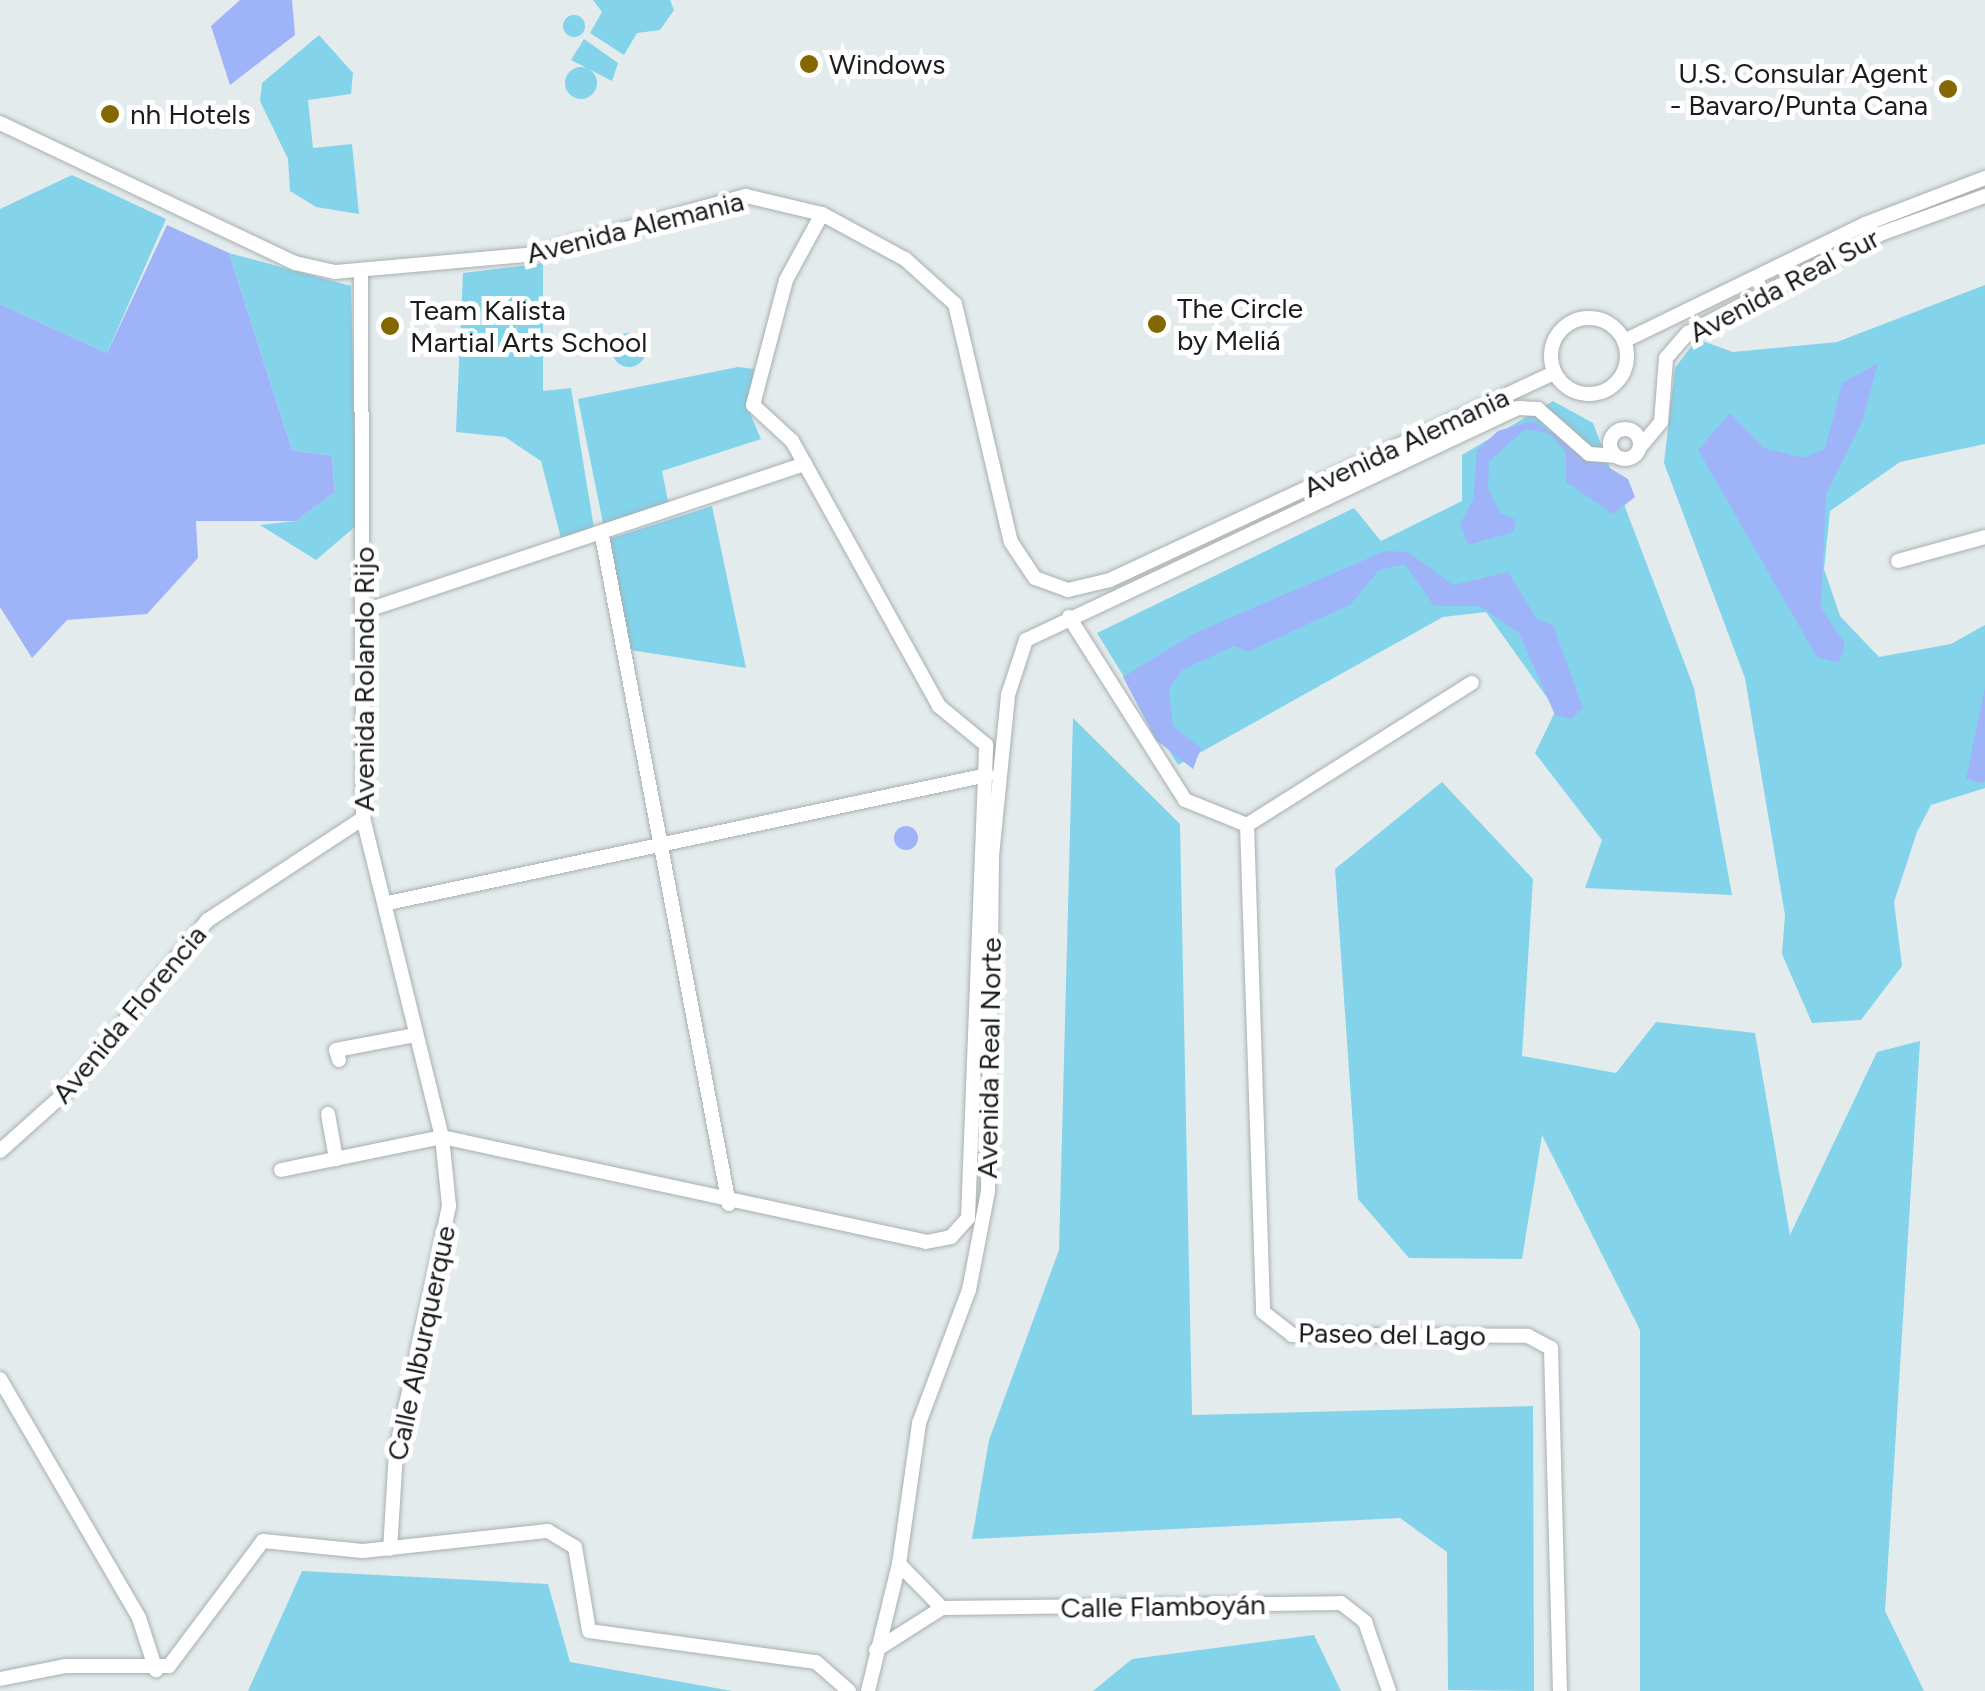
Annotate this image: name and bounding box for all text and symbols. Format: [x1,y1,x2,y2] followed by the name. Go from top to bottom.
[829,47,945,81] place label: Windows
[798,53,820,75] marker: Windows
[1670,56,1928,122] place label: U.S. Consular Agent - Bavaro/Punta Cana
[1937,78,1959,100] marker: U.S. Consular Agent - Bavaro/Punta Cana
[130,97,250,131] place label: nh Hotels
[99,103,121,125] marker: nh Hotels
[523,184,747,270] street label: Avenida Alemania
[1683,221,1885,349] street label: Avenida Real Sur
[1177,291,1303,357] place label: The Circle by Meliá
[410,293,647,359] place label: Team Kalista Martial Arts School
[1146,313,1168,335] marker: The Circle by Meliá
[379,315,401,337] marker: Team Kalista Martial Arts School
[1298,380,1514,504] street label: Avenida Alemania
[347,546,381,812] street label: Avenida Rolando Rijo
[45,918,213,1110] street label: Avenida Florencia
[970,937,1008,1179] street label: Avenida Real Norte
[380,1222,462,1464] street label: Calle Alburquerque
[1298,1316,1486,1352] street label: Paseo del Lago
[1060,1587,1266,1625] street label: Calle Flamboyán

